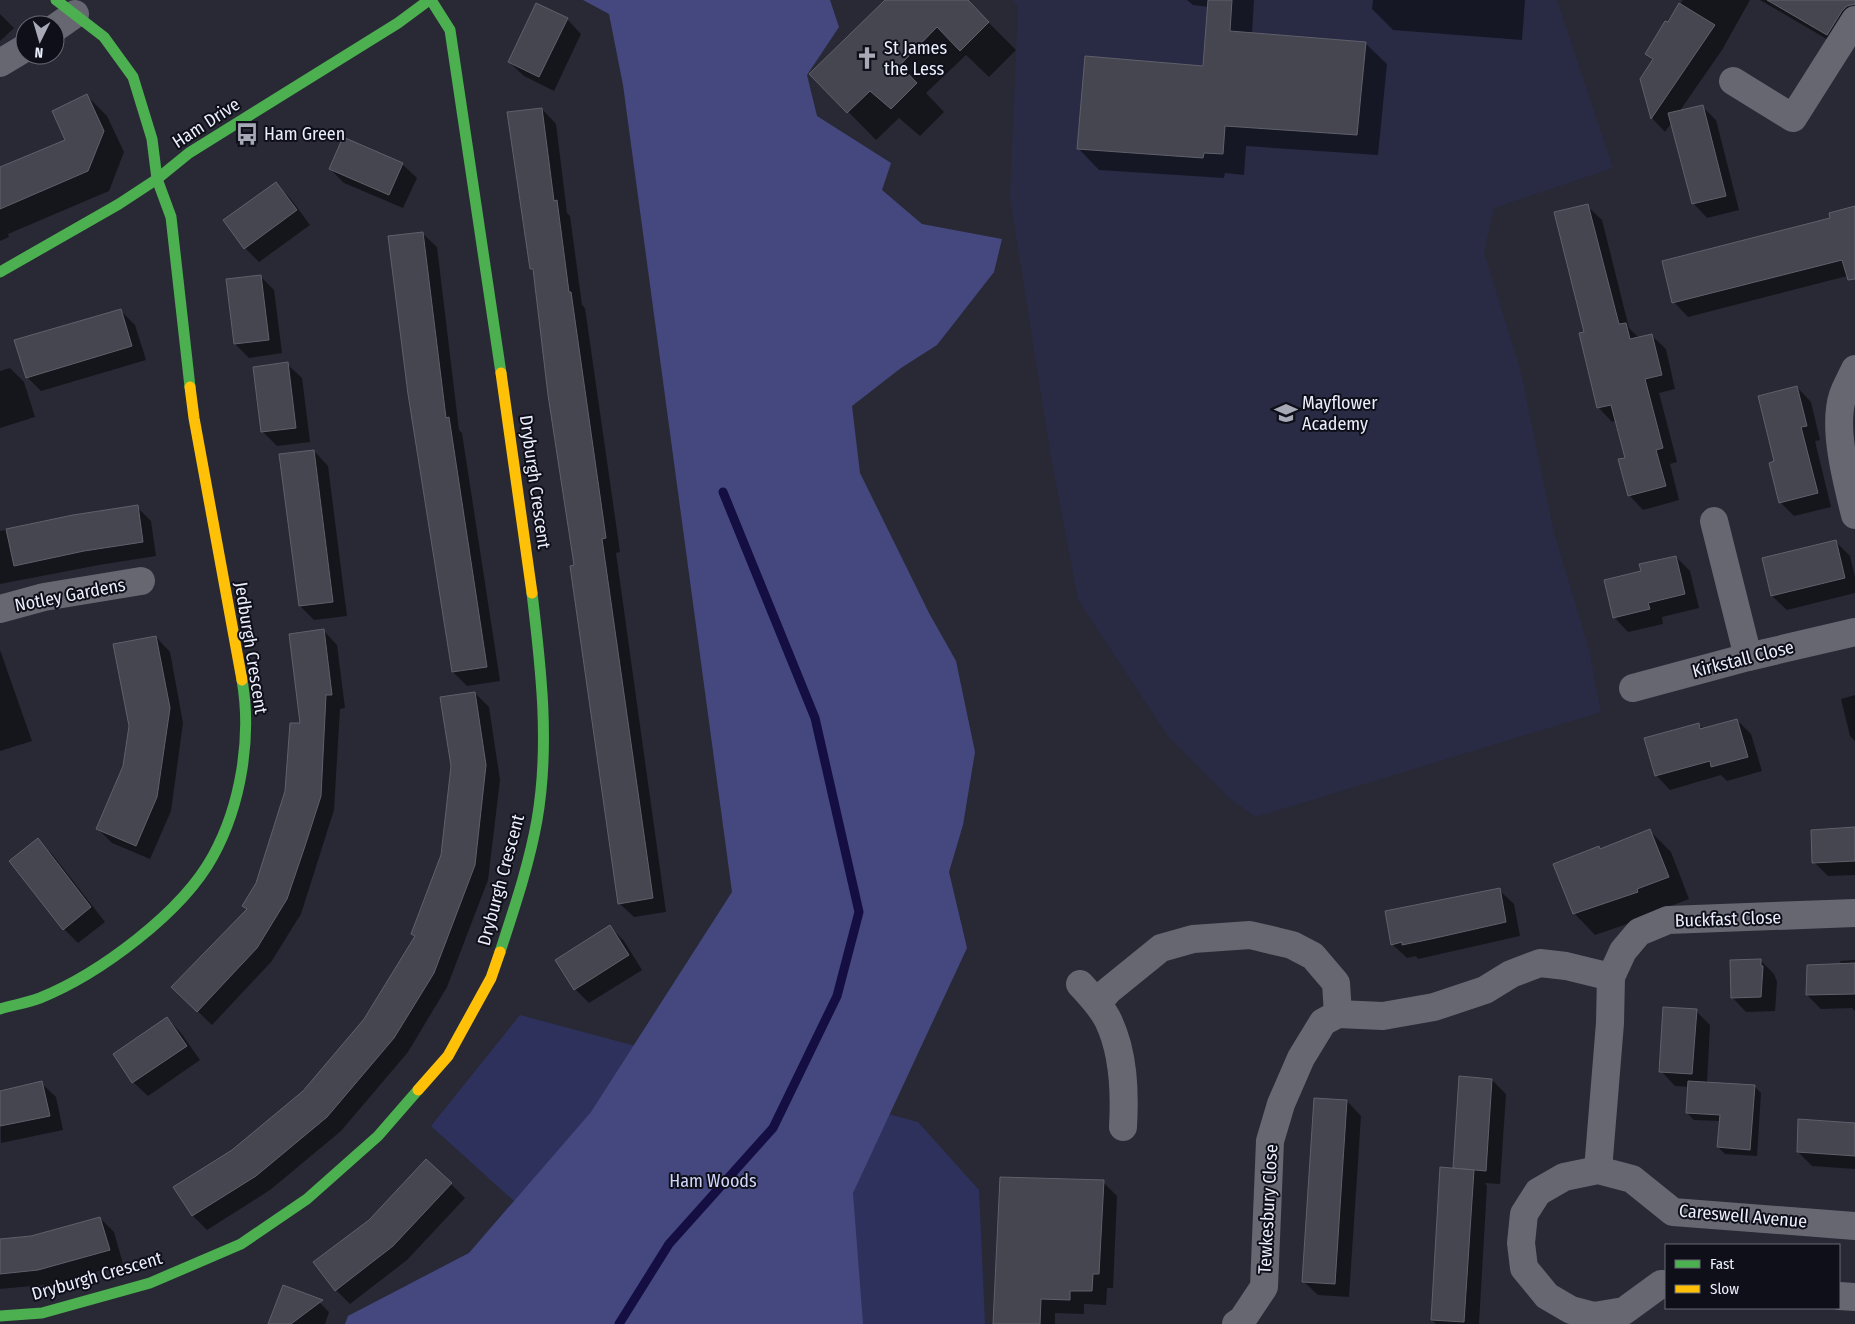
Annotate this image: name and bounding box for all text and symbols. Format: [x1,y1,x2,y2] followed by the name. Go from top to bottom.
[15,15,65,65] north arrow
[884,37,948,80] place label: St James the Less
[34,44,44,61] text: N
[854,45,880,71] church icon: St James the Less
[168,93,244,153] street label: Ham Drive
[234,121,260,147] bus stop icon: Ham Green
[264,123,345,145] place label: Ham Green
[1302,392,1378,435] place label: Mayflower Academy
[1273,400,1299,426] school or university icon: Mayflower Academy
[515,414,555,550] street label: Dryburgh Crescent
[13,573,128,617] street label: Notley Gardens
[230,580,272,716] street label: Jedburgh Crescent
[1690,636,1796,682] street label: Kirkstall Close
[473,812,529,948] street label: Dryburgh Crescent
[1674,906,1782,932] street label: Buckfast Close
[1254,1143,1282,1275] street label: Tewkesbury Close
[669,1170,757,1192] park label: Ham Woods
[1678,1199,1808,1233] street label: Careswell Avenue
[1665,1244,1840,1309] legend
[29,1247,165,1305] street label: Dryburgh Crescent
[1710,1255,1734,1273] text: Fast
[1710,1280,1739,1298] text: Slow

